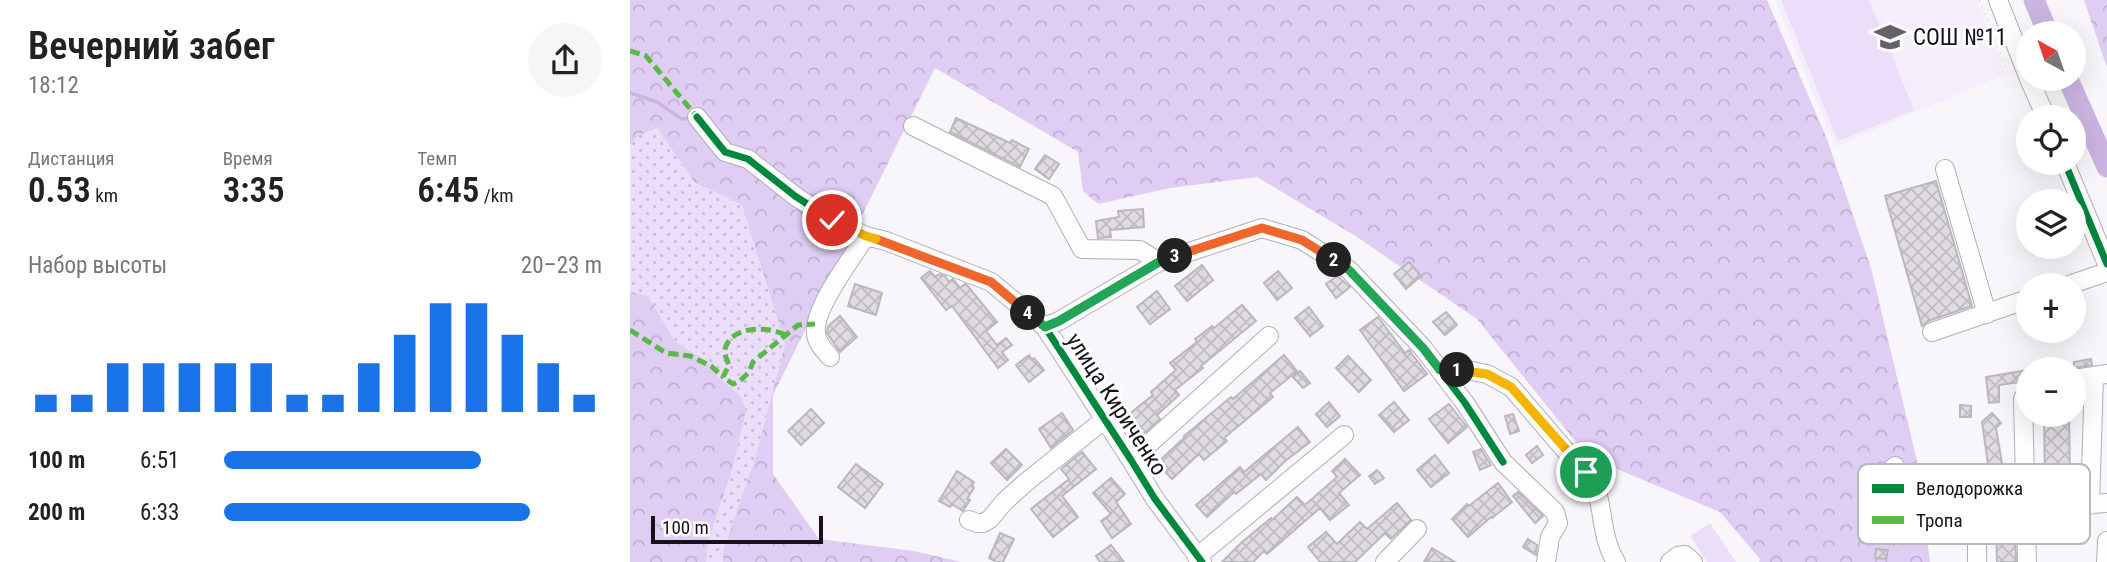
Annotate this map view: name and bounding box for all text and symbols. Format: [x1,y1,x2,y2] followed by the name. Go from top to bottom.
[1873,20,1907,54] school or university icon: СОШ №11
[2016,21,2086,91] north arrow
[2016,21,2086,427] map controls
[528,23,602,97] button: share
[28,24,275,68] text: Вечерний забег
[1913,24,2007,51] place label: СОШ №11
[28,72,79,99] text: 18:12
[2016,105,2086,175] button: locate
[28,147,115,170] text: Дистанция
[223,147,273,170] text: Время
[417,147,457,170] text: Темп
[28,170,91,211] text: 0.53
[223,170,285,211] text: 3:35
[417,170,479,211] text: 6:45
[91,184,118,207] text: km
[479,184,514,207] text: /km
[2016,189,2086,259] button: layers
[802,190,862,250] pin
[813,201,851,239] icon: check
[1158,238,1192,274] pin: 3
[1316,243,1352,278] pin: 2
[1170,244,1179,267] text: 3
[1329,248,1338,271] text: 2
[28,252,167,279] text: Набор высоты
[521,252,602,279] text: 20–23 m
[2016,273,2086,343] button: +
[1010,296,1046,330] pin: 4
[1023,301,1032,324] text: 4
[1061,328,1173,480] street label: улица Кириченко
[1440,352,1474,388] pin: 1
[2016,357,2086,427] button: −
[1452,358,1461,381] text: 1
[1556,442,1616,502] pin
[28,447,85,474] text: 100 m
[140,447,179,474] text: 6:51
[1567,453,1605,491] icon: arrive
[1858,464,2090,544] legend
[1916,477,2023,500] text: Велодорожка
[28,499,85,526] text: 200 m
[140,499,179,526] text: 6:33
[1916,509,1963,532] text: Тропа
[651,513,822,545] scale bar
[662,516,709,539] text: 100 m

